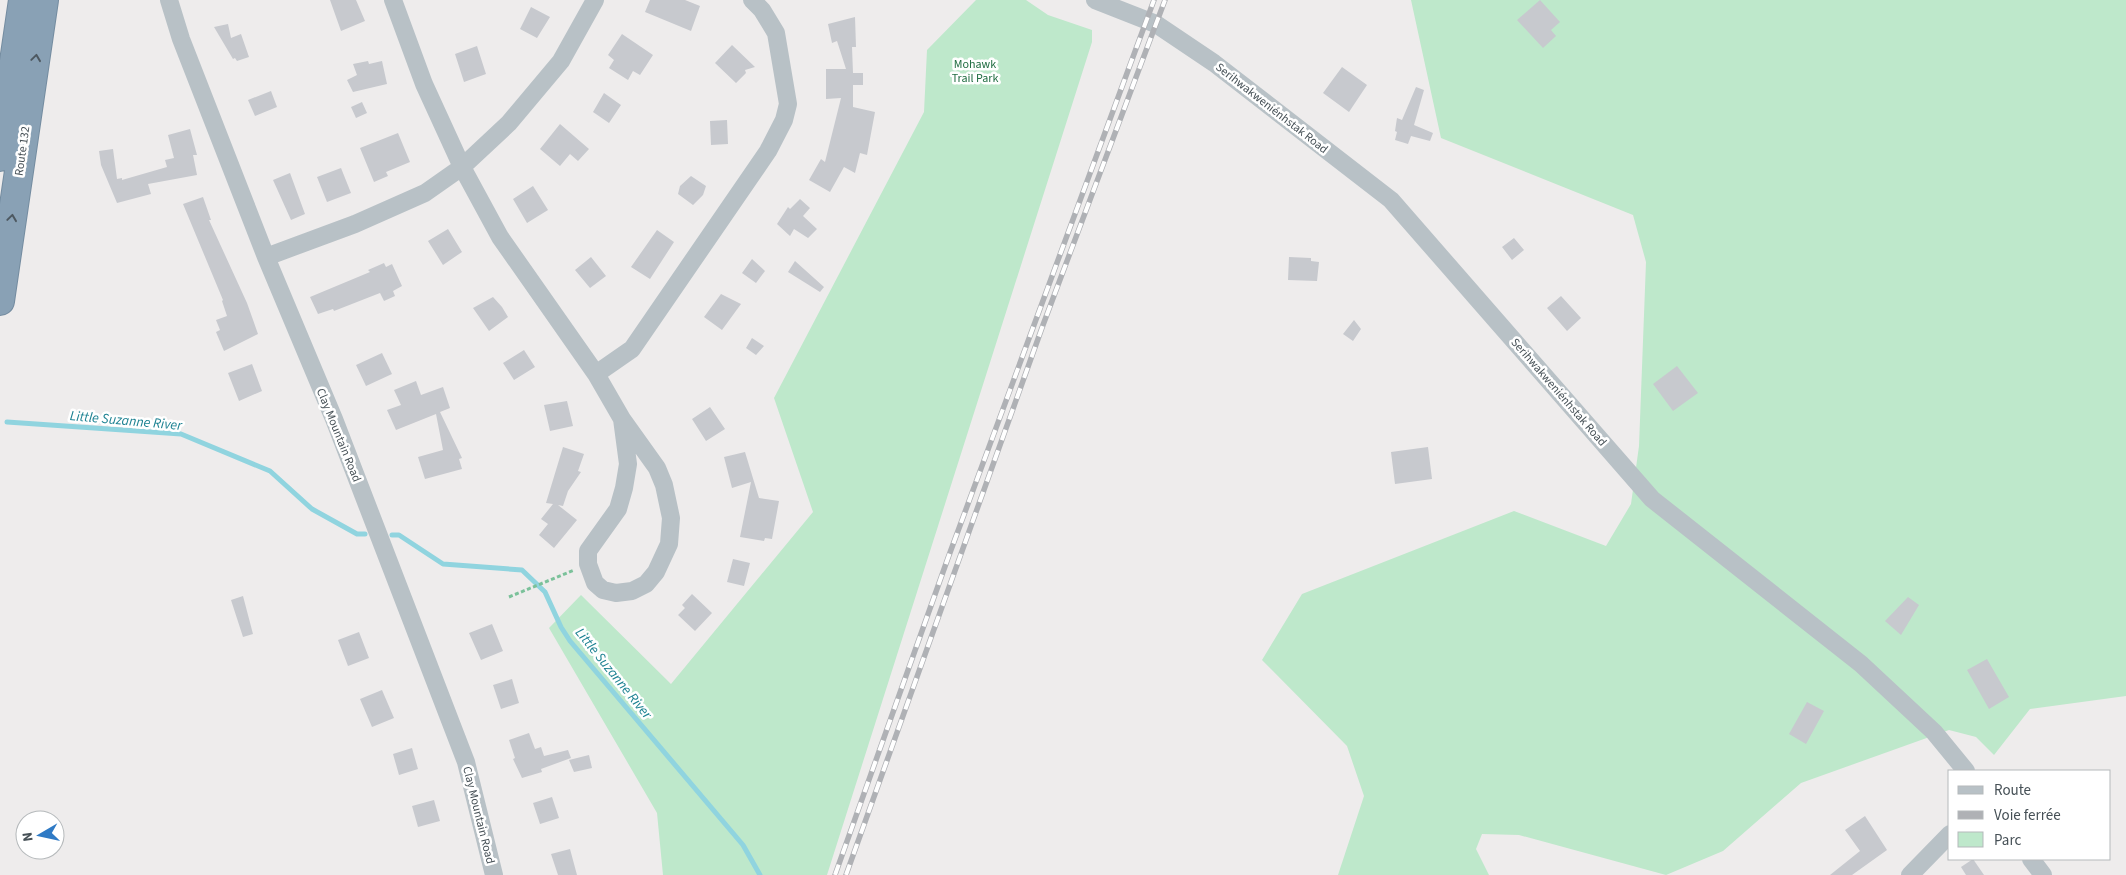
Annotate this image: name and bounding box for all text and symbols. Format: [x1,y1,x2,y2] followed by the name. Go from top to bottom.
[30,53,40,62] one-way arrow
[952,56,998,87] park label: Mohawk Trail Park
[1212,59,1331,158] street label: Serihwakweniénhstak Road
[11,125,34,177] street label: Route 132
[6,214,17,222] one-way arrow
[1507,335,1610,450] street label: Serihwakweniénhstak Road
[312,386,365,485] street label: Clay Mountain Road
[69,406,184,436] water label: Little Suzanne River
[570,624,657,725] water label: Little Suzanne River
[458,765,499,866] street label: Clay Mountain Road
[1948,770,2111,860] legend
[1994,780,2031,801] text: Route
[1994,805,2061,826] text: Voie ferrée
[15,810,65,860] north arrow
[1994,830,2021,851] text: Parc
[18,831,39,843] text: N

